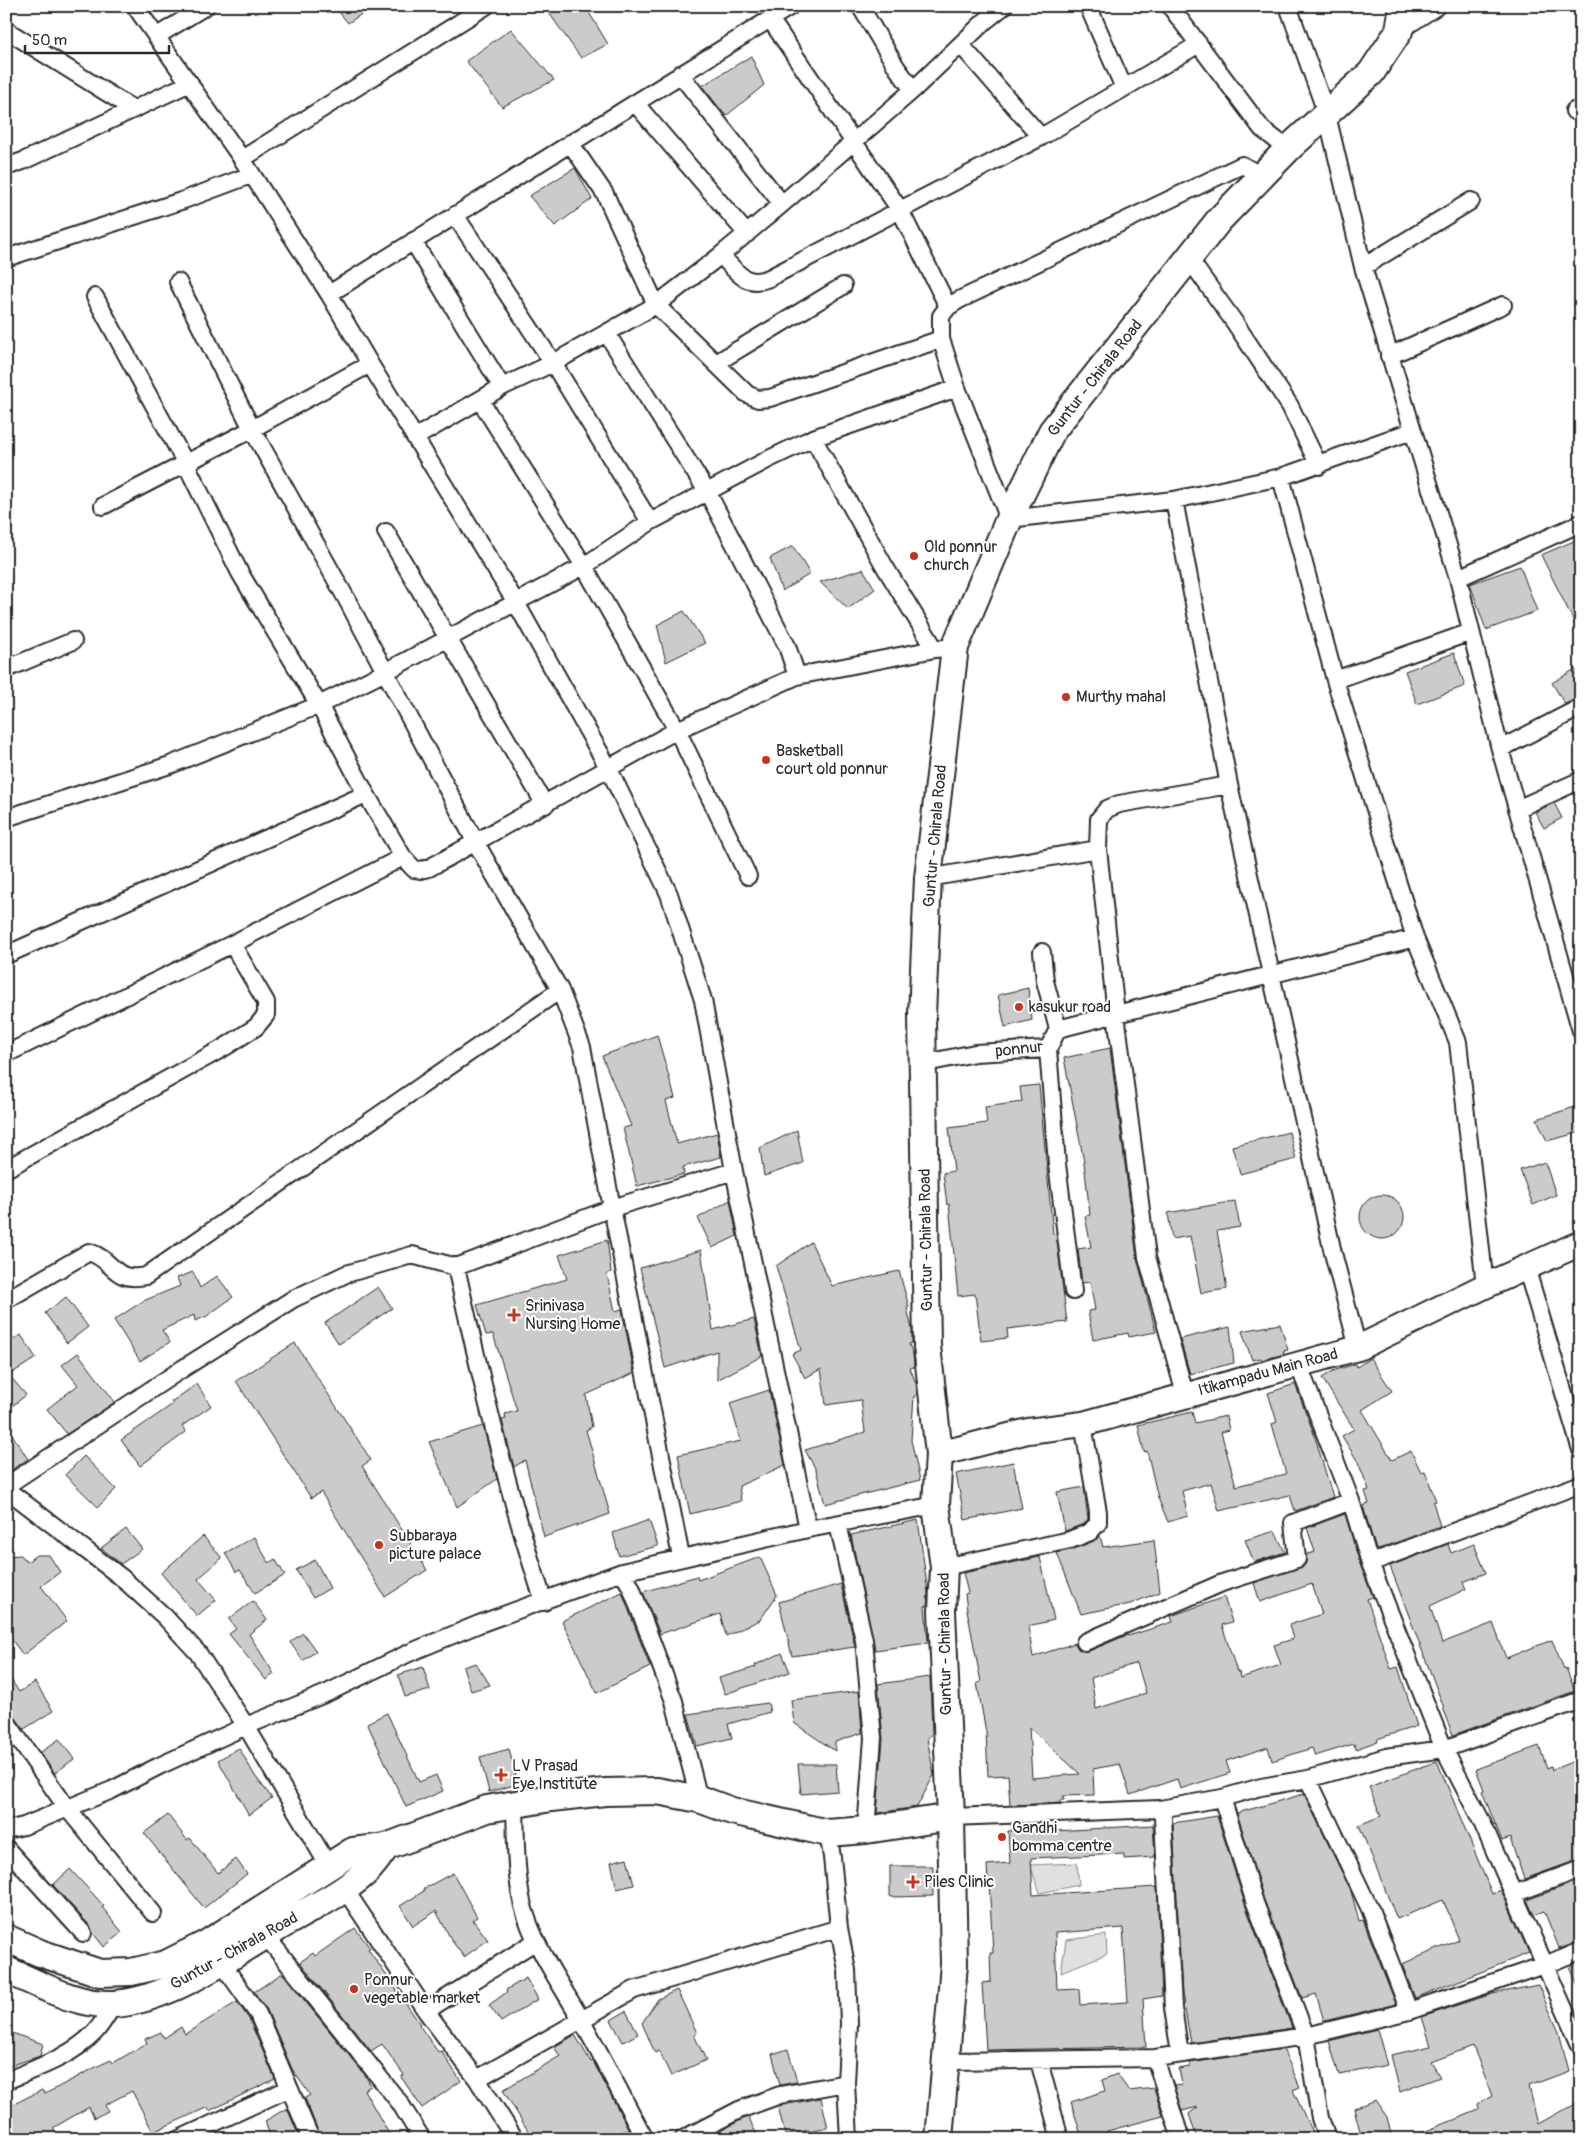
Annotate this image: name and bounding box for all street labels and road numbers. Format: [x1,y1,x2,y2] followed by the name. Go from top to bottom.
[1043,316,1147,440] street label: Guntur - Chirala Road
[919,764,951,908] street label: Guntur - Chirala Road
[994,1037,1044,1061] street label: ponnur
[915,1168,937,1312] street label: Guntur - Chirala Road
[1196,1344,1340,1400] street label: Itikampadu Main Road
[934,1572,956,1716] street label: Guntur - Chirala Road
[167,1908,301,1994] street label: Guntur - Chirala Road

